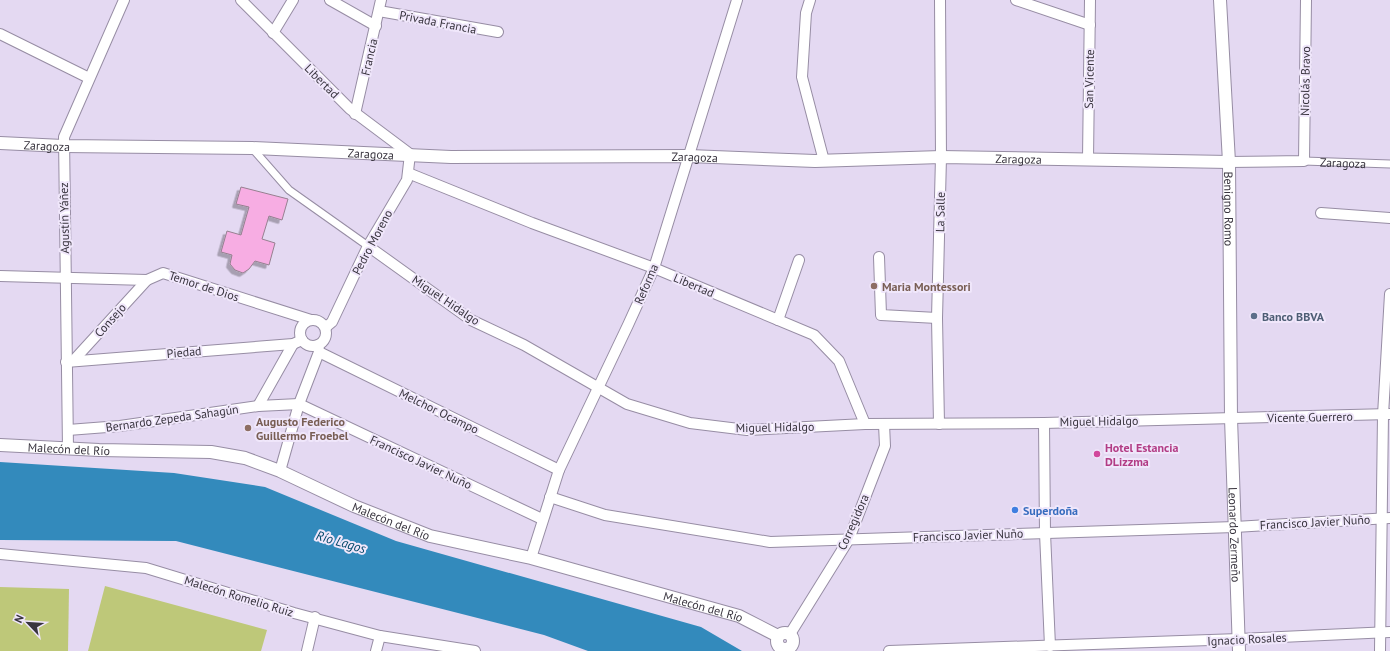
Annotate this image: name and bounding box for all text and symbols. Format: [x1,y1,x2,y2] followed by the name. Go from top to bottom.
[398,7,478,37] street label: Privada Francia
[357,37,381,77] street label: Francia
[1297,46,1313,116] street label: Nicolás Bravo
[1081,49,1097,109] street label: San Vicente
[302,61,342,101] street label: Libertad
[23,137,70,154] street label: Zaragoza
[347,145,394,162] street label: Zaragoza
[672,148,718,165] street label: Zaragoza
[995,150,1042,166] street label: Zaragoza
[1320,154,1366,171] street label: Zaragoza
[1222,171,1237,246] street label: Benigno Romo
[56,182,72,254] street label: Agustín Yáñez
[932,192,948,232] street label: La Salle
[349,207,395,277] street label: Pedro Moreno
[631,261,661,307] street label: Reforma
[167,268,241,304] street label: Temor de Dios
[671,270,717,300] street label: Libertad
[409,272,483,328] street label: Miguel Hidalgo
[882,279,971,294] place label: Maria Montessori
[869,281,879,291] marker: Maria Montessori
[91,300,129,340] street label: Consejo
[1262,309,1325,324] place label: Banco BBVA
[1249,311,1259,321] marker: Banco BBVA
[166,343,202,361] street label: Piedad
[397,385,481,437] street label: Melchor Ocampo
[105,401,239,435] street label: Bernardo Zepeda Sahagún
[1266,409,1353,425] street label: Vicente Guerrero
[1060,413,1138,429] street label: Miguel Hidalgo
[256,414,349,443] place label: Augusto Federico Guillermo Froebel
[736,419,814,435] street label: Miguel Hidalgo
[243,423,253,433] marker: Augusto Federico Guillermo Froebel
[368,432,474,492] street label: Francisco Javier Nuño
[27,439,110,458] street label: Malecón del Río
[1105,440,1178,469] place label: Hotel Estancia DLizzma
[1092,449,1102,459] marker: Hotel Estancia DLizzma
[1226,487,1244,583] street label: Leonardo Zermeño
[834,492,872,552] street label: Corregidora
[350,499,432,543] street label: Malecón del Río
[1023,503,1078,518] place label: Superdoña
[1010,505,1020,515] marker: Superdoña
[1259,512,1371,532] street label: Francisco Javier Nuño
[912,526,1024,544] street label: Francisco Javier Nuño
[314,527,369,557] water label: Río Lagos
[183,572,295,620] street label: Malecón Romelio Ruiz
[662,588,746,625] street label: Malecón del Río
[8,603,48,643] north arrow
[11,613,27,625] text: N
[1207,629,1287,649] street label: Ignacio Rosales

